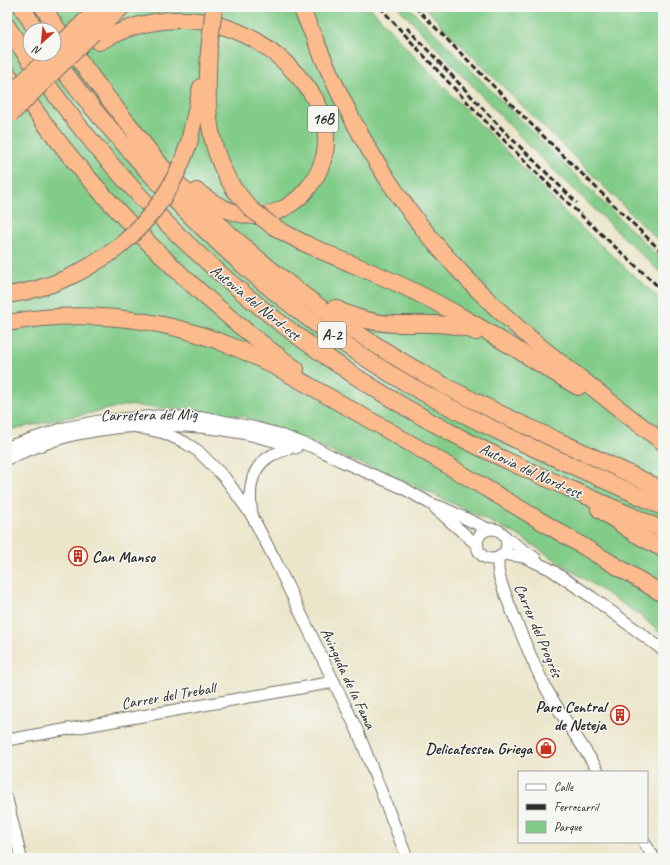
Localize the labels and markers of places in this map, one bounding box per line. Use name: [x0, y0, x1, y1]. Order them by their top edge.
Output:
building icon: Can Manso: [67, 545, 89, 567]
place label: Can Manso: [92, 547, 156, 567]
place label: Parc Central de Neteja: [535, 697, 609, 735]
building icon: Parc Central de Neteja: [609, 704, 631, 726]
shop icon: Delicatessen Griega: [535, 737, 557, 759]
place label: Delicatessen Griega: [426, 739, 533, 759]

